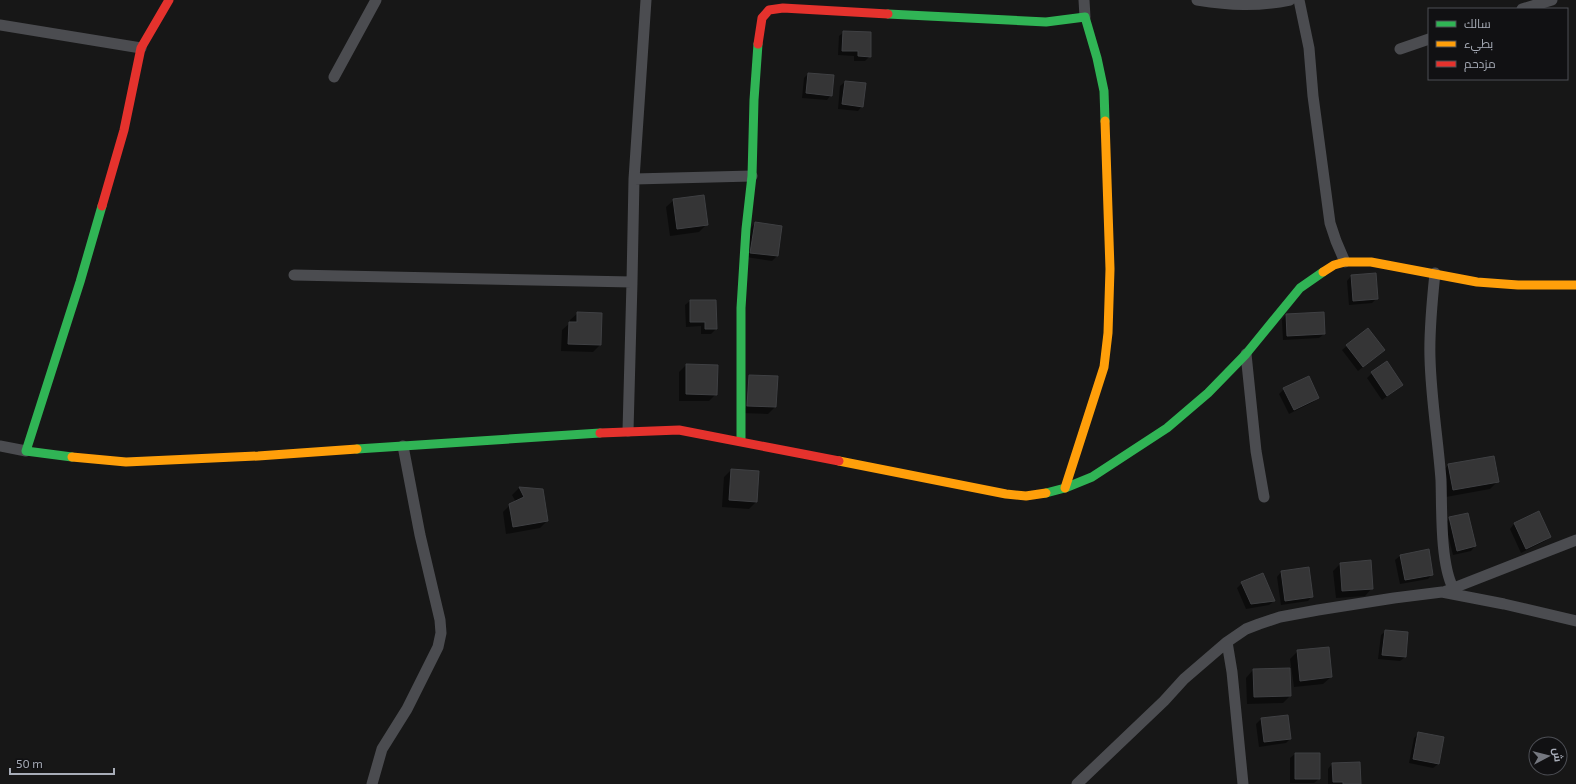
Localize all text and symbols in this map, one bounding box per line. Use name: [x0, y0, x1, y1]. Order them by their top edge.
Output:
legend: [1428, 8, 1568, 80]
text: سالك: [1464, 16, 1491, 30]
text: بطيء: [1464, 36, 1493, 54]
text: مزدحم: [1464, 56, 1496, 72]
north arrow: [1528, 736, 1568, 776]
text: ش: [1550, 747, 1566, 763]
scale bar: [10, 750, 114, 776]
text: 50 m: [16, 756, 43, 770]

